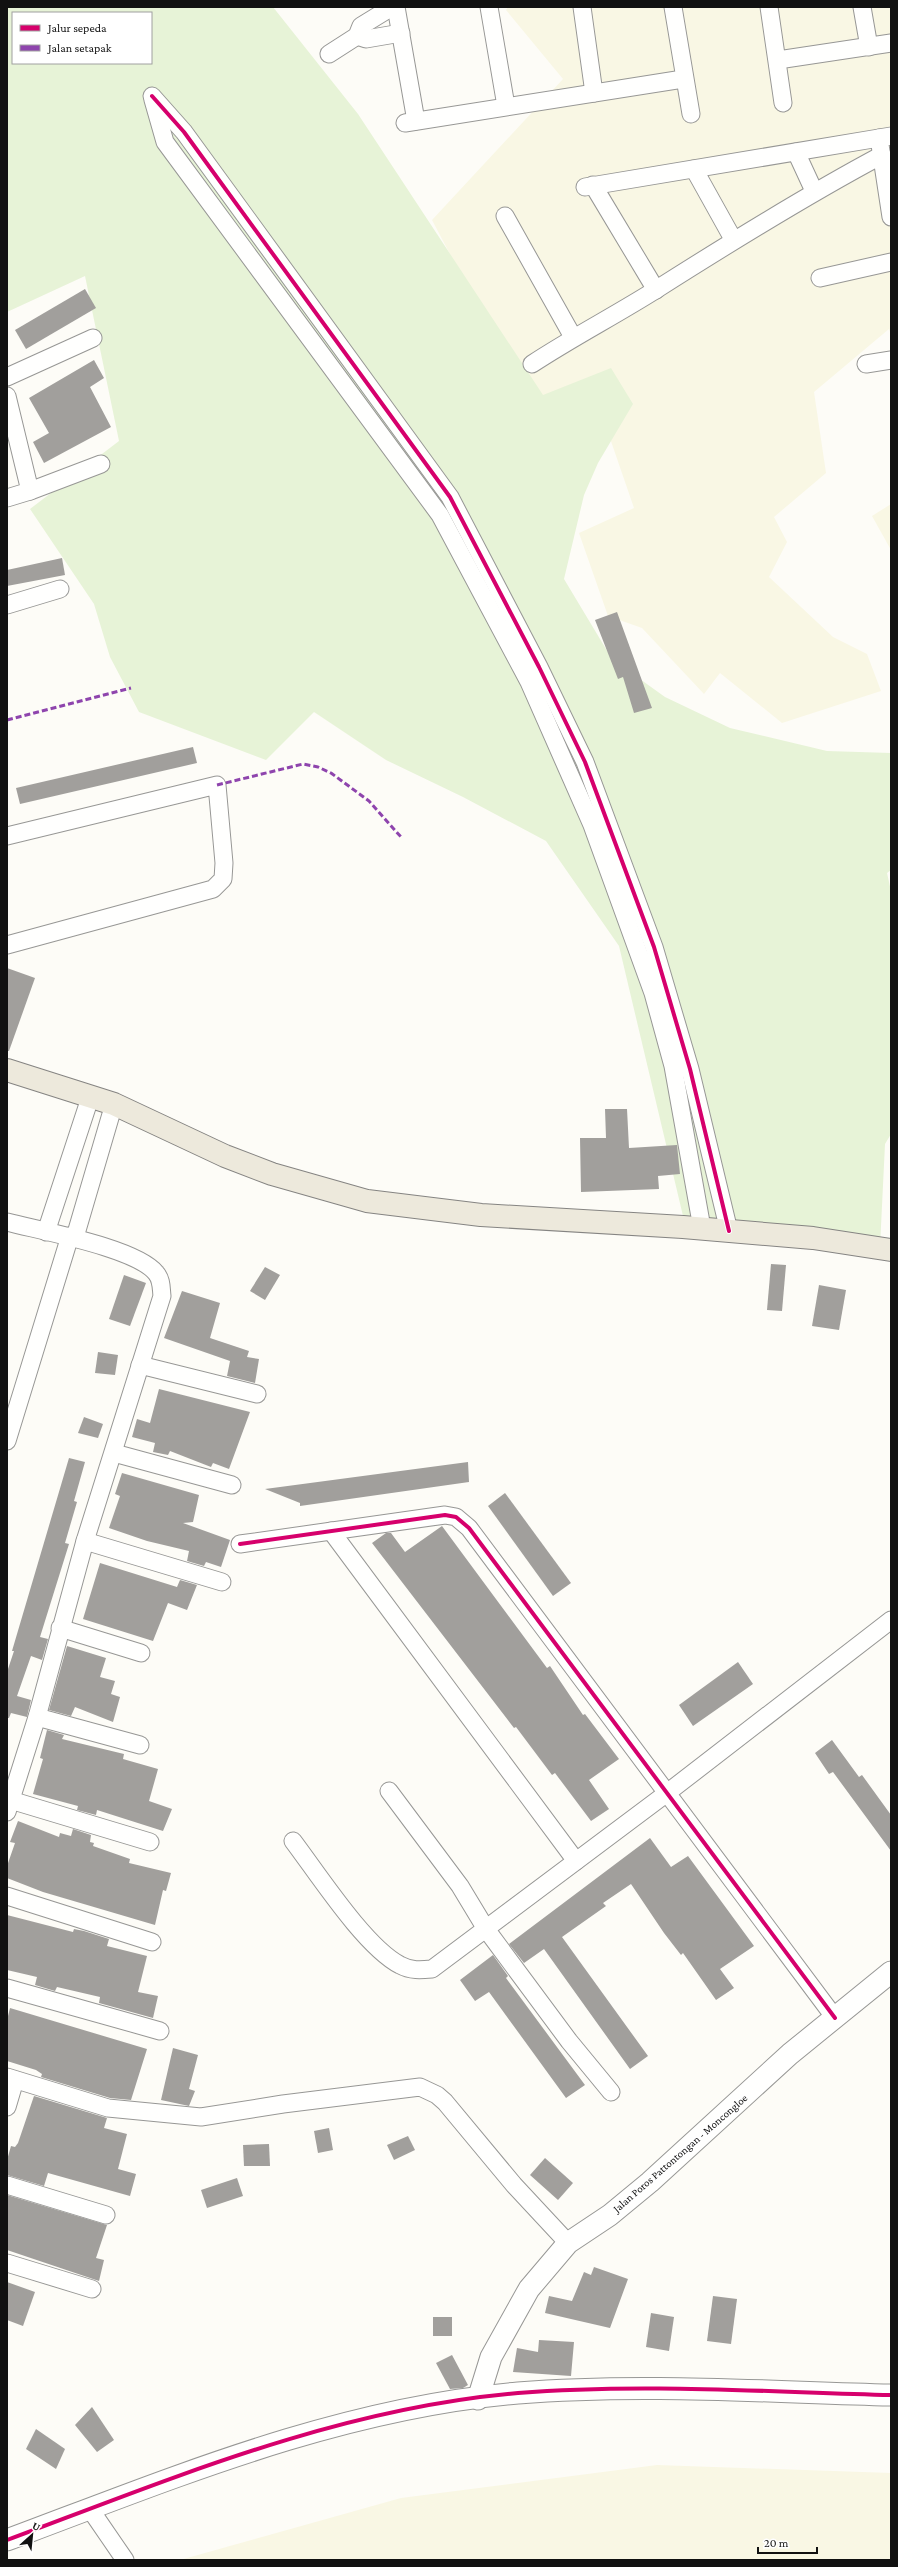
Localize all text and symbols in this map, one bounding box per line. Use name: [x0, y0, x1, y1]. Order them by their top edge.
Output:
legend: [12, 12, 152, 64]
text: Jalur sepeda: [47, 21, 107, 35]
text: Jalan setapak: [47, 41, 112, 55]
street label: Jalan Poros Pattontongan - Moncongloe: [610, 2091, 750, 2216]
north arrow: [12, 2515, 52, 2555]
text: U: [30, 2519, 43, 2533]
scale bar: [758, 2529, 817, 2555]
text: 20 m: [764, 2536, 789, 2550]

